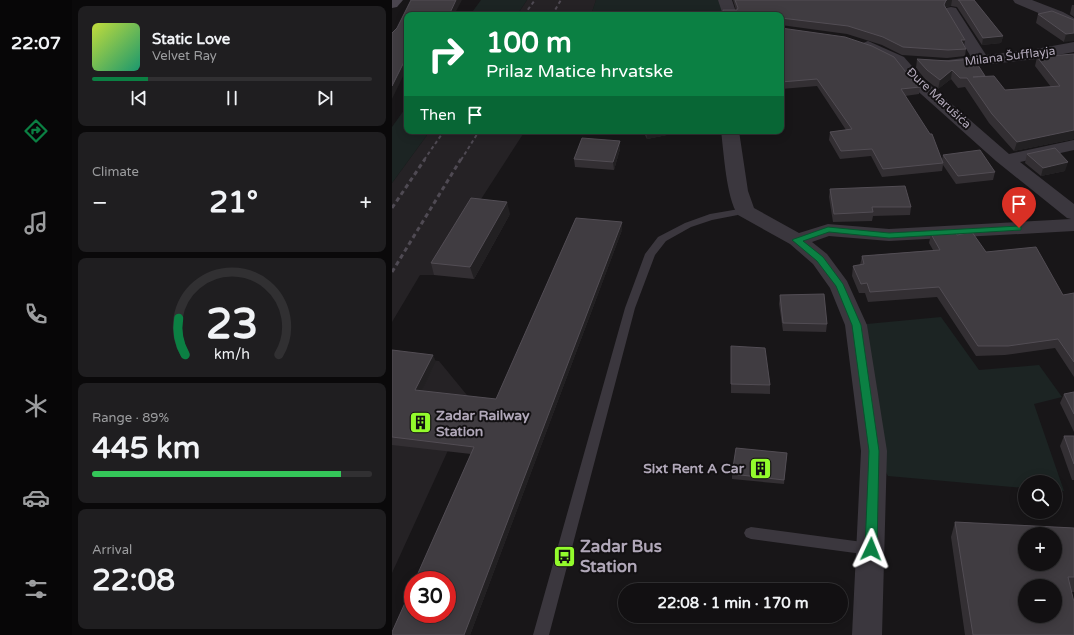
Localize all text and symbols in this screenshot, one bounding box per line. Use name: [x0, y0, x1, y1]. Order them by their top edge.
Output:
text: 100 m: [486, 26, 572, 60]
icon: right: [420, 28, 472, 80]
text: Static Love: [152, 30, 230, 48]
text: 22:07: [11, 32, 61, 54]
street label: Milana Šufflayja: [964, 43, 1056, 69]
text: Velvet Ray: [152, 48, 217, 64]
text: Prilaz Matice hrvatske: [486, 60, 673, 82]
street label: Đure Marušića: [904, 65, 974, 131]
icon: previous: [128, 87, 150, 109]
icon: pause: [221, 87, 243, 109]
icon: next: [314, 87, 336, 109]
icon: arrive: [464, 104, 486, 126]
text: Then: [420, 106, 456, 124]
icon: directions: [22, 117, 50, 145]
text: Climate: [92, 164, 139, 180]
text: 21°: [209, 184, 258, 221]
pin: [1002, 187, 1036, 228]
text: −: [92, 190, 108, 216]
text: +: [360, 190, 372, 216]
icon: arrive: [1008, 193, 1030, 215]
icon: music: [22, 209, 50, 237]
icon: phone: [22, 300, 50, 328]
text: 23: [206, 300, 258, 350]
text: km/h: [214, 346, 250, 363]
icon: climate: [22, 392, 50, 420]
place label: Zadar Railway Station: [436, 407, 530, 440]
text: Range · 89%: [92, 410, 169, 426]
building icon: Zadar Railway Station: [408, 410, 434, 436]
text: 445 km: [92, 430, 200, 467]
building icon: Sixt Rent A Car: [747, 455, 773, 481]
place label: Sixt Rent A Car: [643, 460, 745, 477]
map controls: [1018, 475, 1062, 623]
button: search: [1018, 475, 1062, 519]
icon: car: [22, 484, 50, 512]
button: +: [1018, 527, 1062, 571]
position arrow: [850, 528, 892, 570]
place label: Zadar Bus Station: [580, 536, 662, 577]
text: Arrival: [92, 542, 132, 558]
bus stop icon: Zadar Bus Station: [551, 543, 577, 569]
text: 22:08: [92, 562, 175, 599]
speed limit sign: 30: [404, 571, 456, 623]
icon: filters: [22, 575, 50, 603]
button: −: [1018, 579, 1062, 623]
text: 22:08 · 1 min · 170 m: [658, 594, 808, 612]

